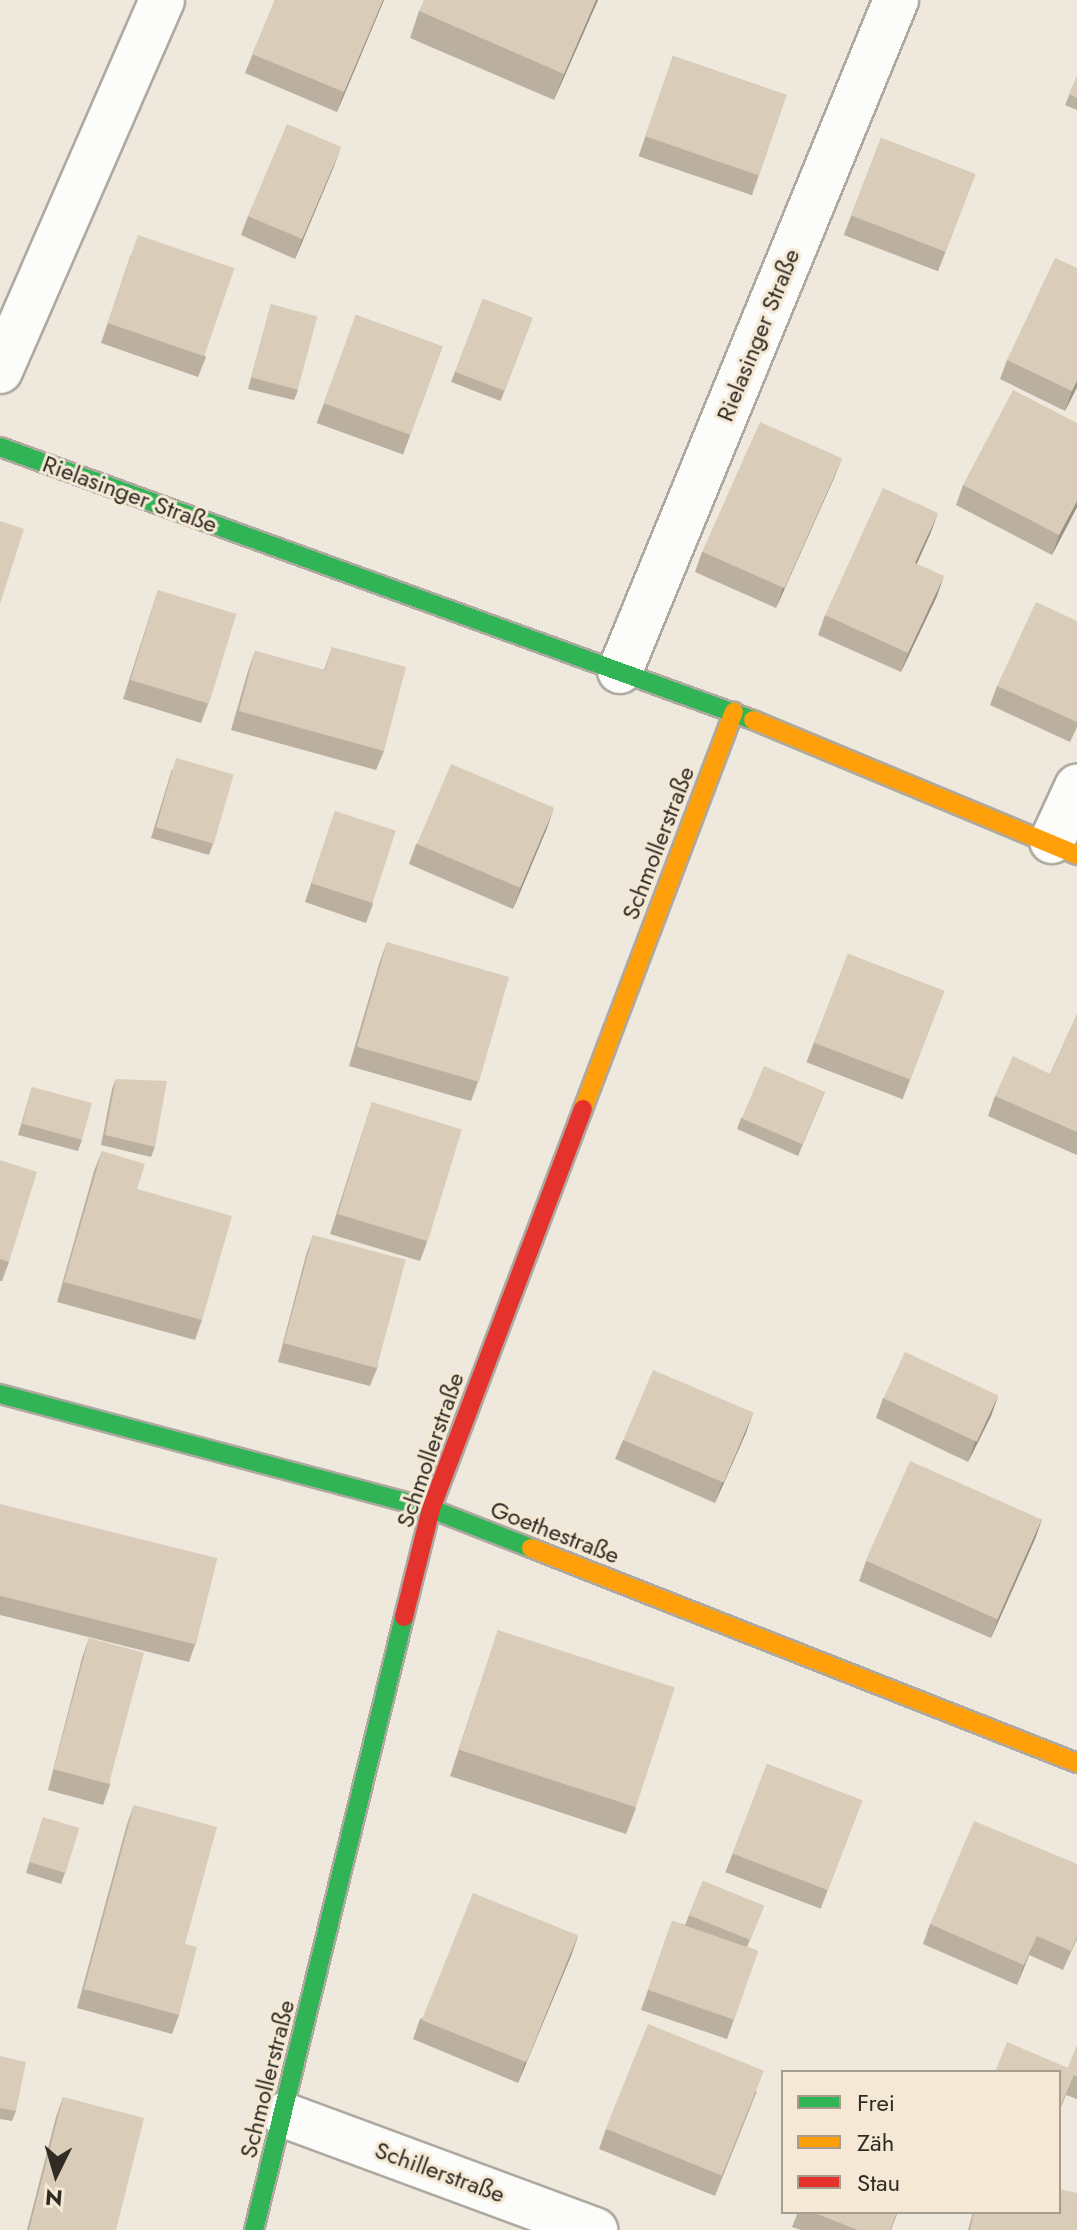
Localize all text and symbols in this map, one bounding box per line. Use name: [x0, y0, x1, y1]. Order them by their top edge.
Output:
street label: Rielasinger Straße: [710, 244, 806, 426]
street label: Rielasinger Straße: [39, 449, 221, 539]
street label: Schmollerstraße: [616, 762, 700, 924]
street label: Schmollerstraße: [390, 1369, 470, 1531]
street label: Goethestraße: [486, 1494, 624, 1570]
street label: Schmollerstraße: [233, 1997, 301, 2161]
legend: [781, 2070, 1061, 2214]
text: Frei: [857, 2085, 895, 2120]
text: Zäh: [857, 2125, 894, 2160]
north arrow: [16, 2134, 96, 2214]
street label: Schillerstraße: [371, 2135, 509, 2209]
text: Stau: [857, 2165, 900, 2200]
text: N: [44, 2181, 64, 2215]

